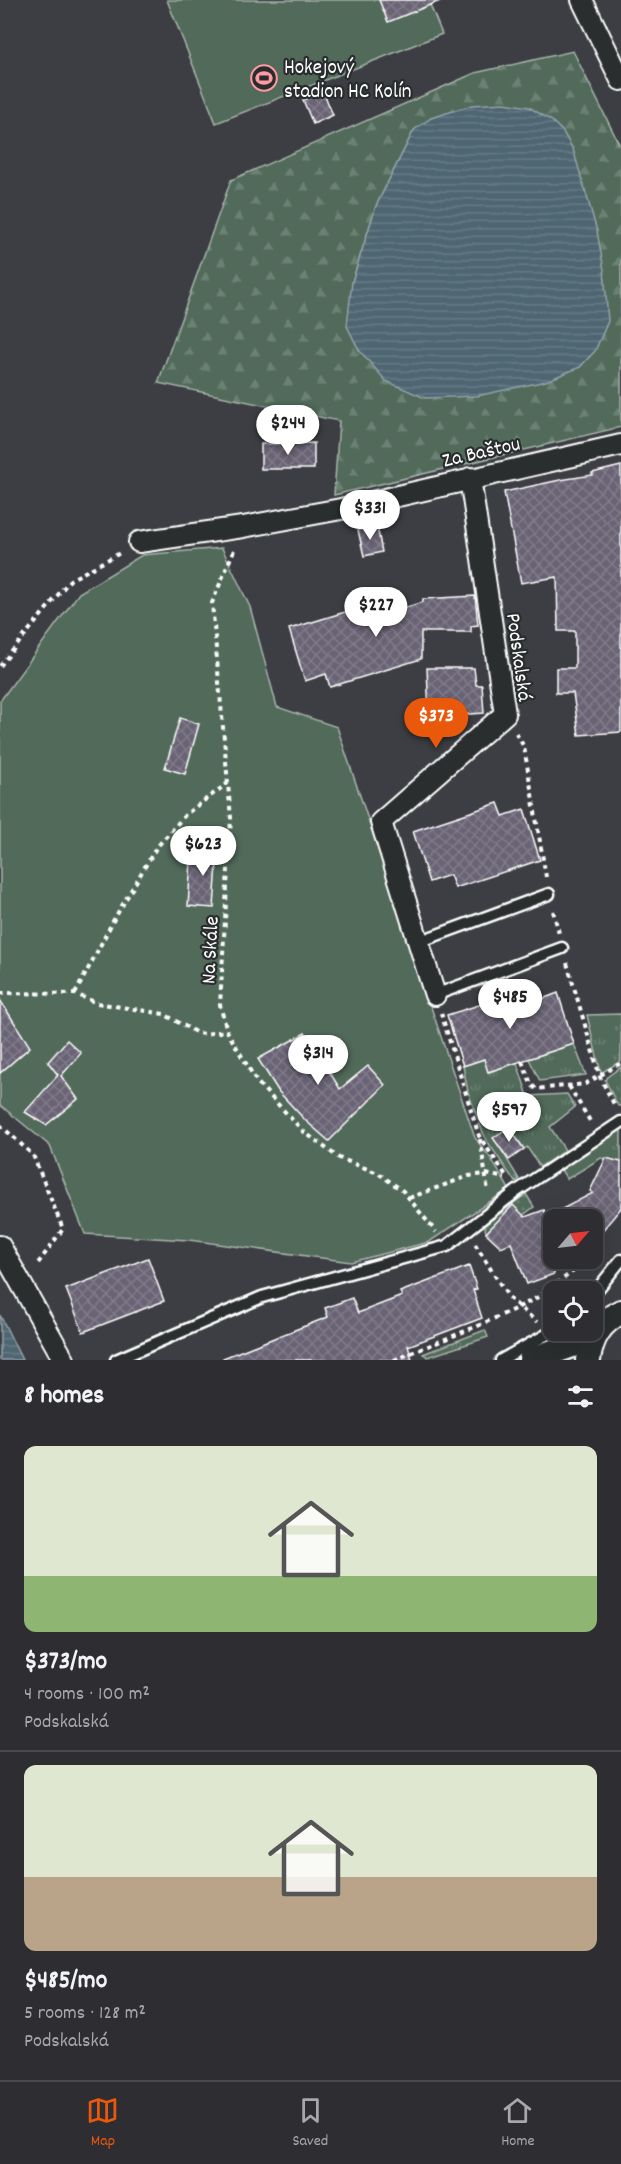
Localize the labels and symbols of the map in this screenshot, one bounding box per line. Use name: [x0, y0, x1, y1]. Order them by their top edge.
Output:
place label: Hokejový stadion HC Kolín: [284, 54, 412, 108]
sports icon: Hokejový stadion HC Kolín: [249, 63, 279, 93]
pin: $244: [252, 405, 324, 456]
street label: Za Baštou: [440, 430, 524, 477]
pin: $331: [334, 490, 406, 541]
pin: $227: [340, 587, 412, 638]
street label: Podskalská: [496, 611, 538, 704]
pin: $373: [400, 698, 472, 749]
pin: $623: [167, 826, 239, 877]
street label: Na Skále: [195, 916, 229, 985]
pin: $485: [474, 979, 546, 1030]
pin: $314: [282, 1035, 354, 1086]
pin: $597: [473, 1092, 545, 1143]
north arrow: [543, 1209, 603, 1269]

